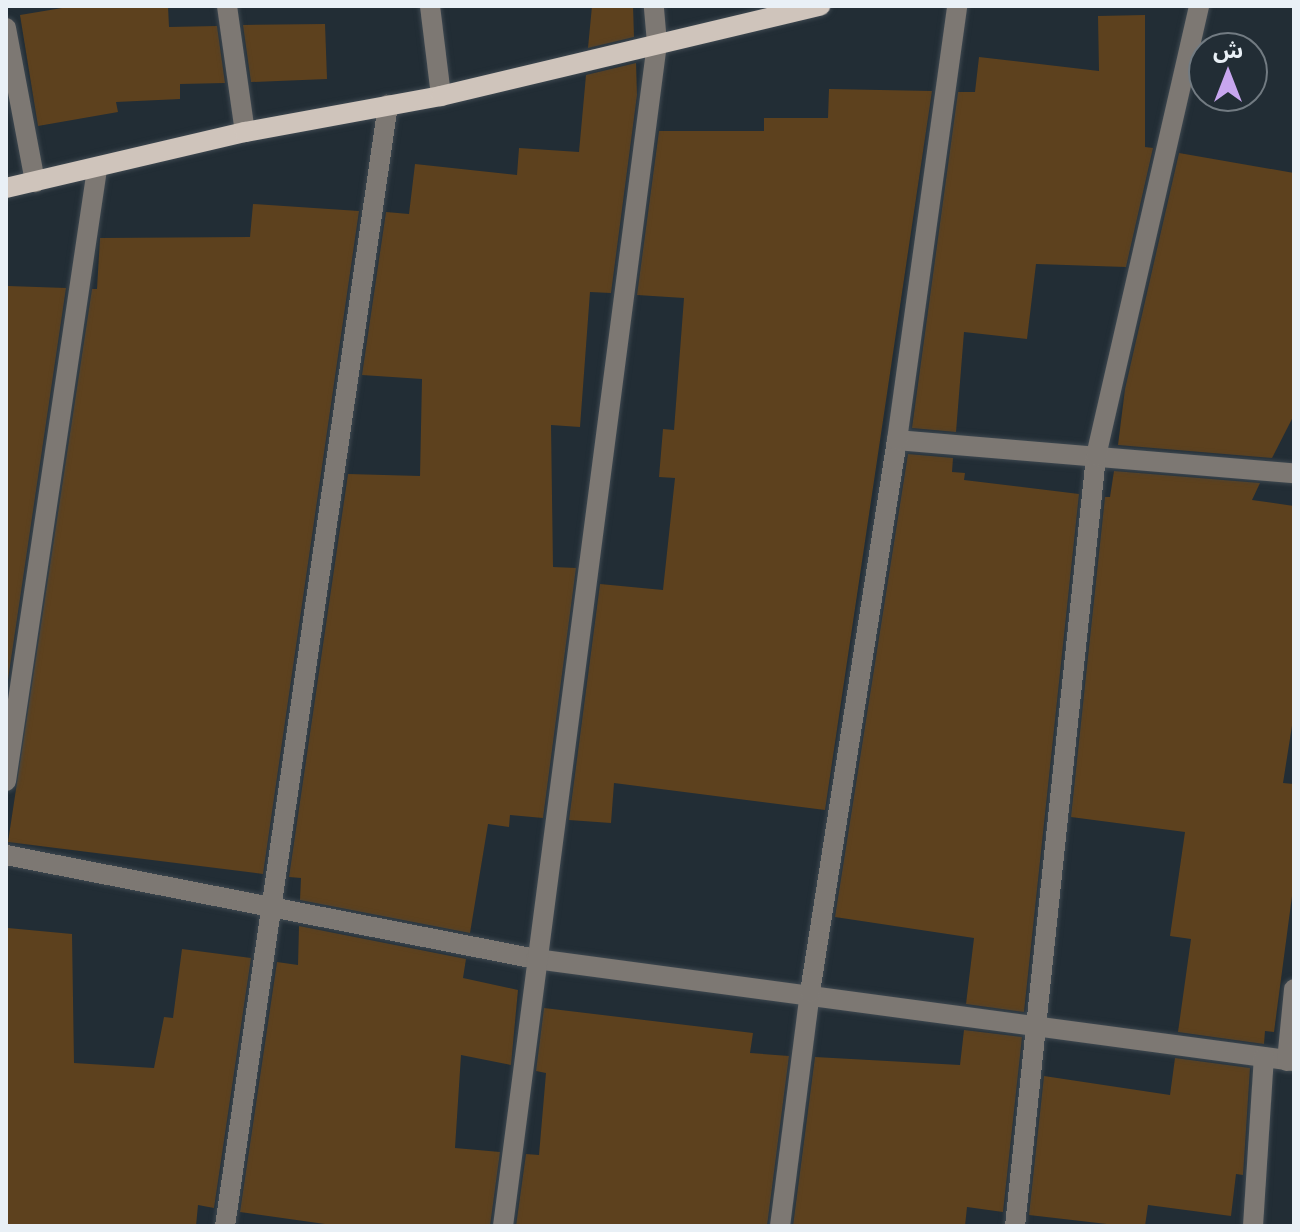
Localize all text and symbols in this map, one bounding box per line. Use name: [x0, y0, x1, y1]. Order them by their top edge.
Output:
north arrow: [1188, 32, 1268, 112]
text: ش: [1213, 36, 1243, 64]

